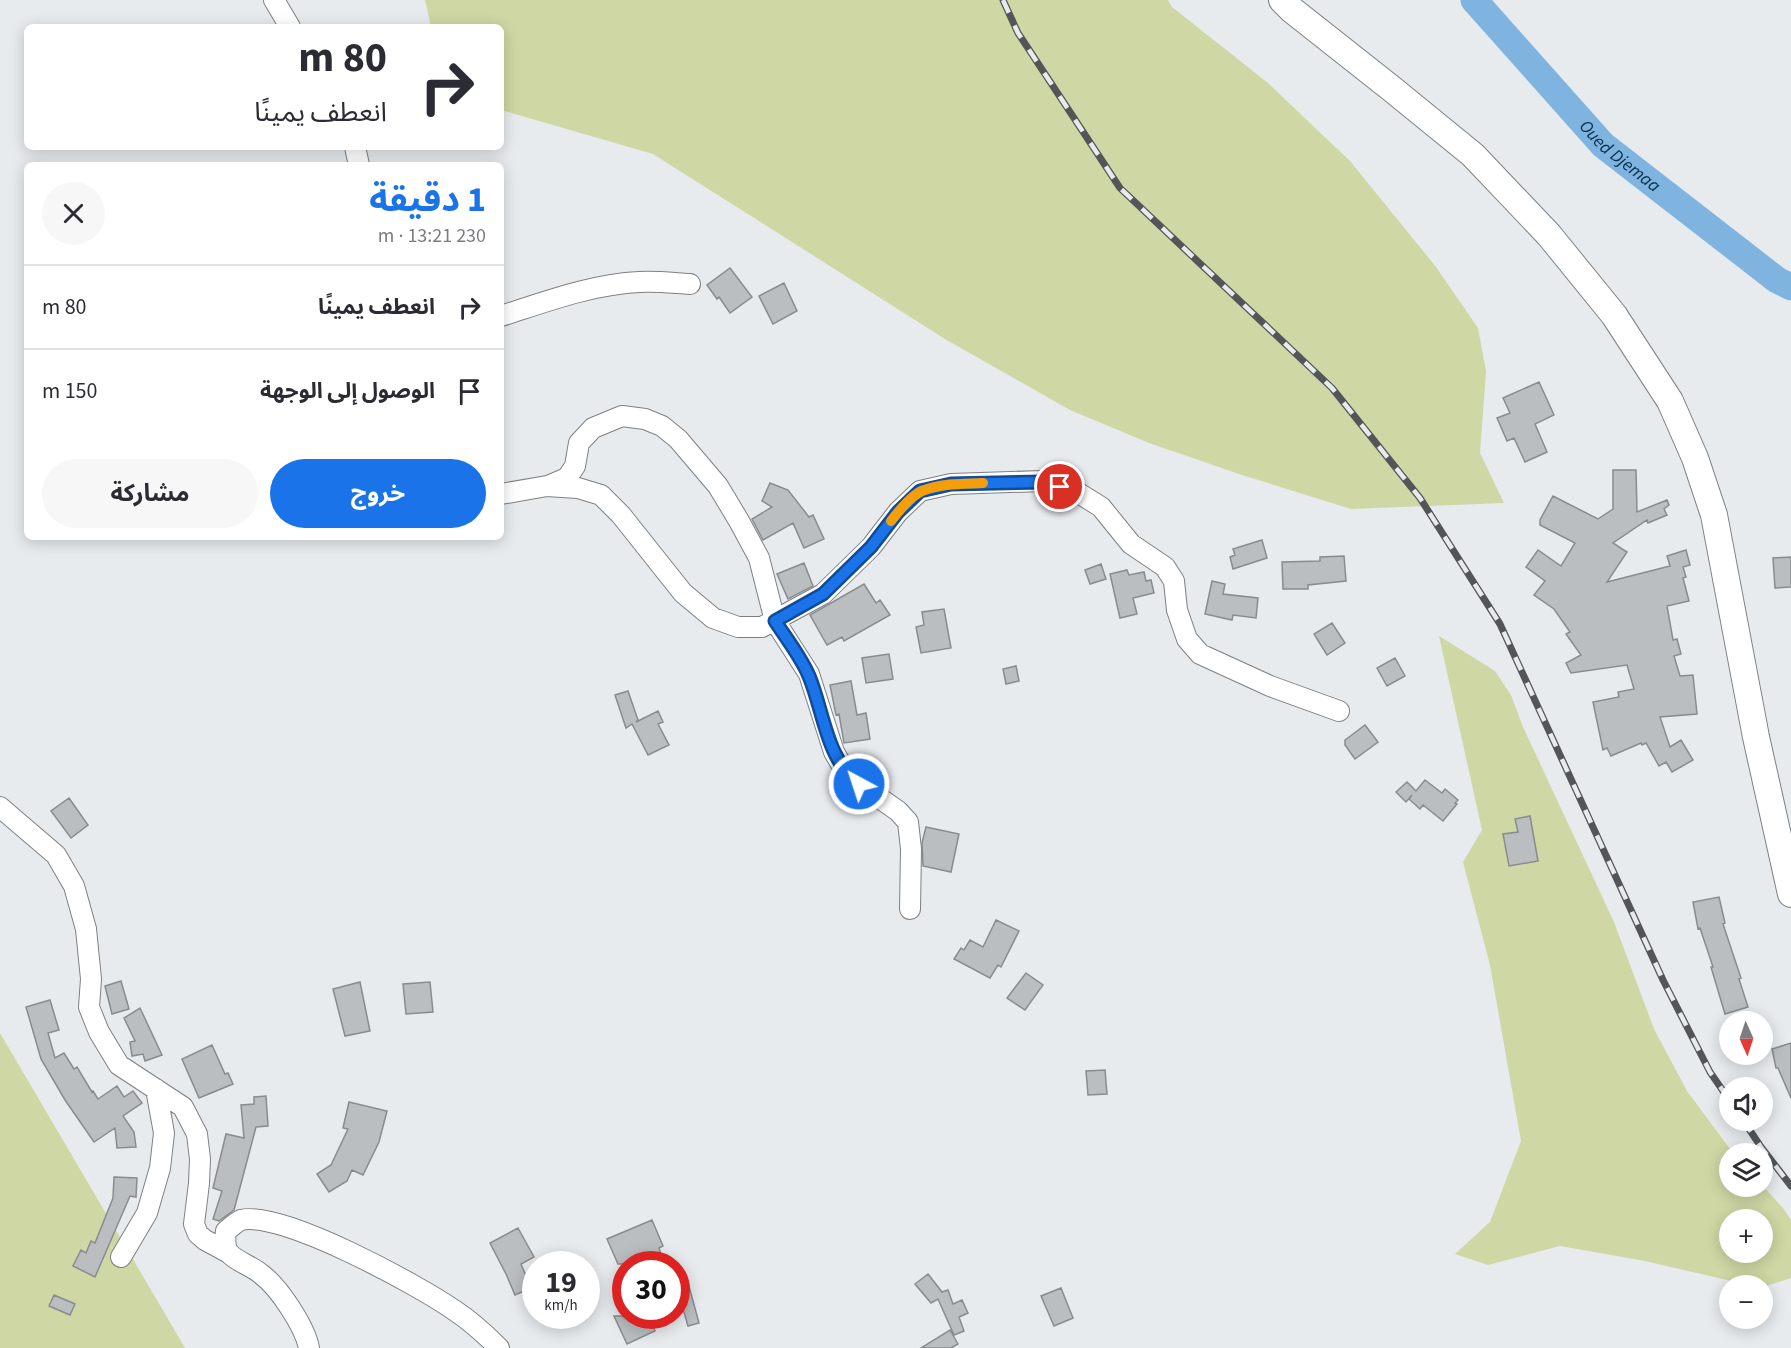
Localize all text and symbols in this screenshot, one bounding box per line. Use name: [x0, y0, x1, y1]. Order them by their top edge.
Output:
text: 80 m: [298, 28, 387, 88]
icon: right: [408, 48, 486, 126]
text: انعطف يمينًا: [254, 93, 387, 132]
water label: Oued Djemaa: [1573, 115, 1666, 198]
text: 1 دقيقة: [369, 174, 486, 225]
button: close: [42, 182, 105, 245]
text: 230 m · 13:21: [378, 222, 486, 250]
text: 80 m: [42, 291, 87, 323]
text: انعطف يمينًا: [318, 291, 435, 323]
icon: right: [453, 291, 486, 324]
text: 150 m: [42, 375, 97, 407]
text: الوصول إلى الوجهة: [260, 375, 435, 407]
icon: arrive: [453, 375, 486, 408]
button: مشاركة: [42, 459, 258, 528]
button: خروج: [270, 459, 486, 528]
pin: [1034, 461, 1085, 512]
icon: arrive: [1043, 470, 1076, 503]
position arrow: [827, 752, 891, 816]
north arrow: [1719, 1011, 1773, 1065]
map controls: [1719, 1011, 1773, 1329]
button: sound: [1719, 1077, 1773, 1131]
button: layers: [1719, 1143, 1773, 1197]
button: +: [1719, 1209, 1773, 1263]
speed limit sign: 30: [612, 1251, 690, 1329]
text: 19: [545, 1261, 577, 1304]
button: −: [1719, 1275, 1773, 1329]
text: km/h: [544, 1295, 578, 1316]

